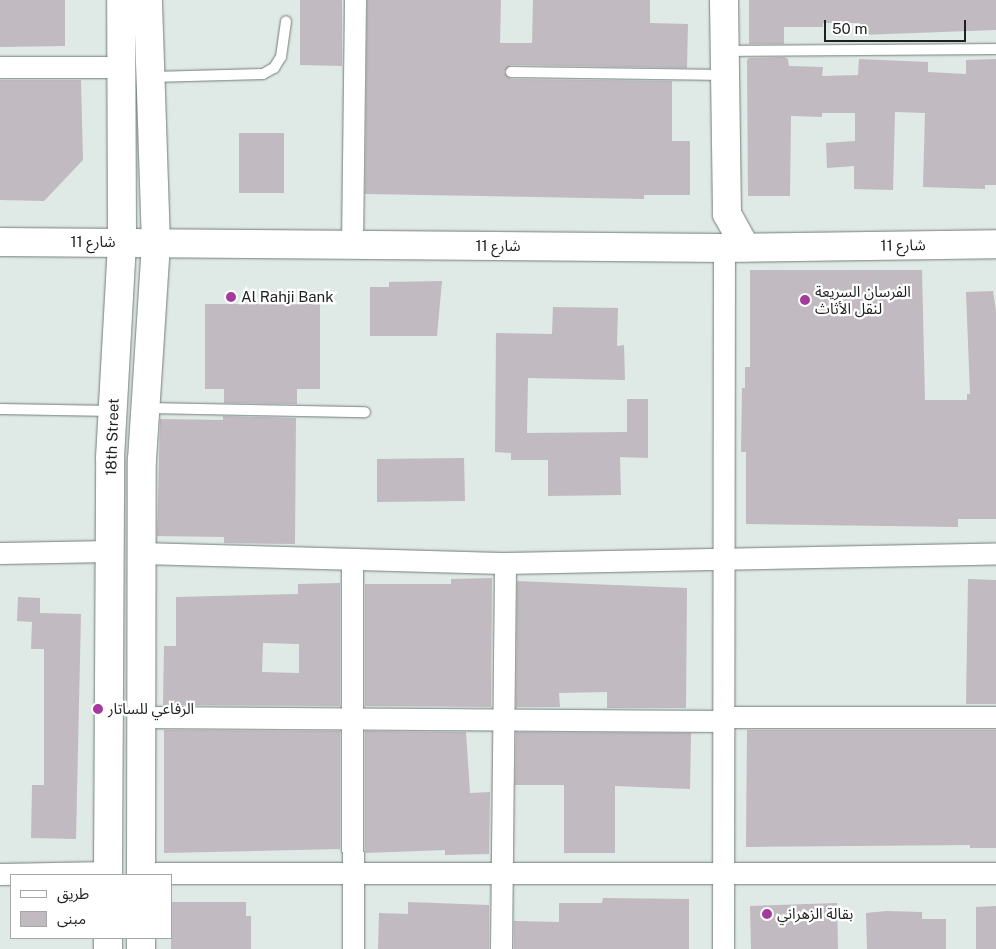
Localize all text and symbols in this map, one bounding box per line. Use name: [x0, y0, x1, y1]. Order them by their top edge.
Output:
scale bar: [826, 10, 968, 42]
text: 50 m: [832, 20, 867, 37]
street label: شارع 11: [70, 233, 116, 251]
street label: شارع 11: [880, 236, 926, 254]
street label: شارع 11: [475, 237, 521, 255]
place label: الفرسان السريعة لنقل الأثاث: [815, 282, 911, 317]
place label: Al Rahji Bank: [241, 288, 334, 306]
marker: Al Rahji Bank: [225, 291, 237, 303]
marker: الفرسان السريعة لنقل الأثاث: [799, 294, 811, 306]
street label: 18th Street: [102, 398, 122, 476]
place label: الرفاعي للساتار: [108, 700, 194, 718]
marker: الرفاعي للساتار: [92, 703, 104, 715]
legend: [10, 874, 172, 939]
text: طريق: [57, 885, 89, 902]
place label: بقالة الزهراني: [777, 905, 853, 923]
marker: بقالة الزهراني: [761, 908, 773, 920]
text: مبنى: [57, 910, 86, 927]

